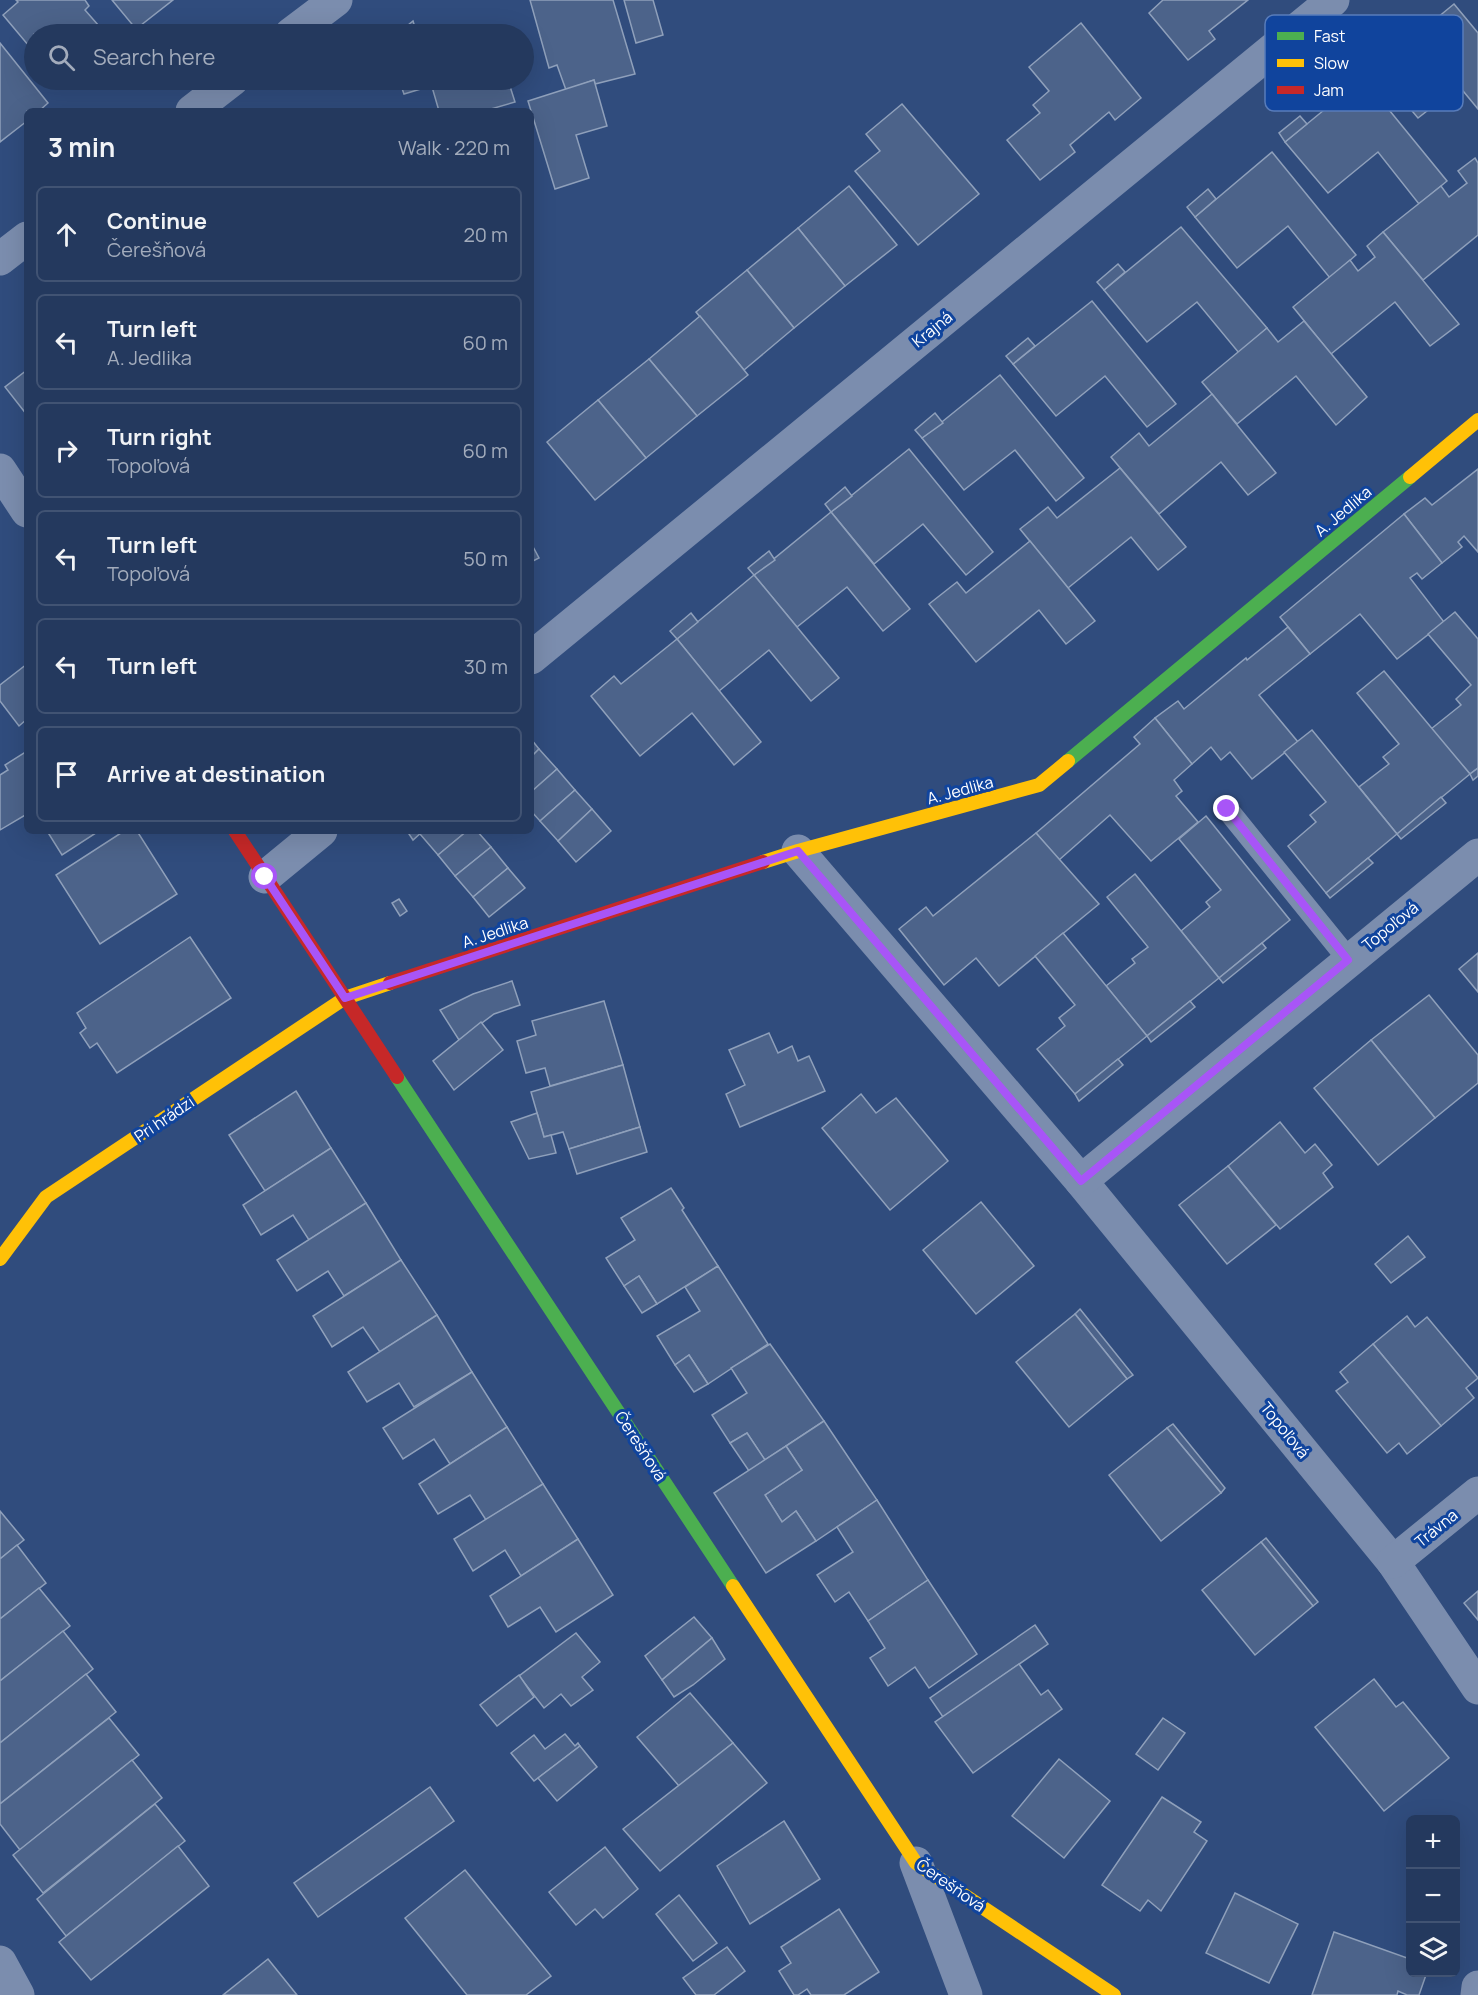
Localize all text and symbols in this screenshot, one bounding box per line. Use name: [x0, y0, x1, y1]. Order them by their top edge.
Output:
legend: [1265, 15, 1463, 111]
search box: [24, 24, 534, 90]
text: Fast: [1314, 25, 1345, 47]
icon: search: [45, 41, 78, 74]
text: Search here: [93, 42, 215, 72]
text: Slow: [1314, 52, 1349, 74]
text: Jam: [1314, 79, 1344, 101]
text: 3 min: [48, 129, 115, 165]
text: Walk · 220 m: [398, 134, 510, 161]
text: Continue: [107, 206, 207, 236]
icon: ahead: [50, 218, 83, 251]
text: 20 m: [463, 221, 508, 248]
text: Čerešňová: [107, 236, 206, 263]
street label: Krajná: [907, 306, 957, 352]
text: Turn left: [107, 314, 197, 344]
icon: left: [50, 326, 83, 359]
text: 60 m: [462, 329, 508, 356]
text: A. Jedlika: [107, 344, 192, 371]
text: Turn right: [107, 422, 212, 452]
icon: right: [50, 434, 83, 467]
text: 60 m: [462, 437, 508, 464]
text: Topoľová: [107, 452, 190, 479]
street label: A. Jedlika: [1310, 481, 1376, 541]
text: Turn left: [107, 530, 197, 560]
icon: left: [50, 542, 83, 575]
text: 50 m: [463, 545, 508, 572]
text: Topoľová: [107, 560, 190, 587]
icon: left: [50, 650, 83, 683]
text: Turn left: [107, 651, 197, 681]
text: 30 m: [464, 653, 508, 680]
icon: arrive: [50, 758, 83, 791]
text: Arrive at destination: [107, 759, 325, 789]
street label: A. Jedlika: [924, 771, 996, 809]
route end: [1213, 795, 1239, 821]
route start: [251, 863, 277, 889]
street label: Topoľová: [1357, 897, 1423, 955]
street label: A. Jedlika: [459, 911, 531, 953]
street label: Pri hrádzi: [130, 1091, 198, 1147]
street label: Topoľová: [1256, 1397, 1314, 1463]
street label: Čerešňová: [610, 1407, 672, 1485]
street label: Trávna: [1410, 1504, 1462, 1552]
map controls: [1406, 1815, 1460, 1977]
button: +: [1406, 1815, 1460, 1869]
street label: Čerešňová: [912, 1853, 990, 1917]
button: −: [1406, 1869, 1460, 1923]
button: layers: [1406, 1923, 1460, 1977]

